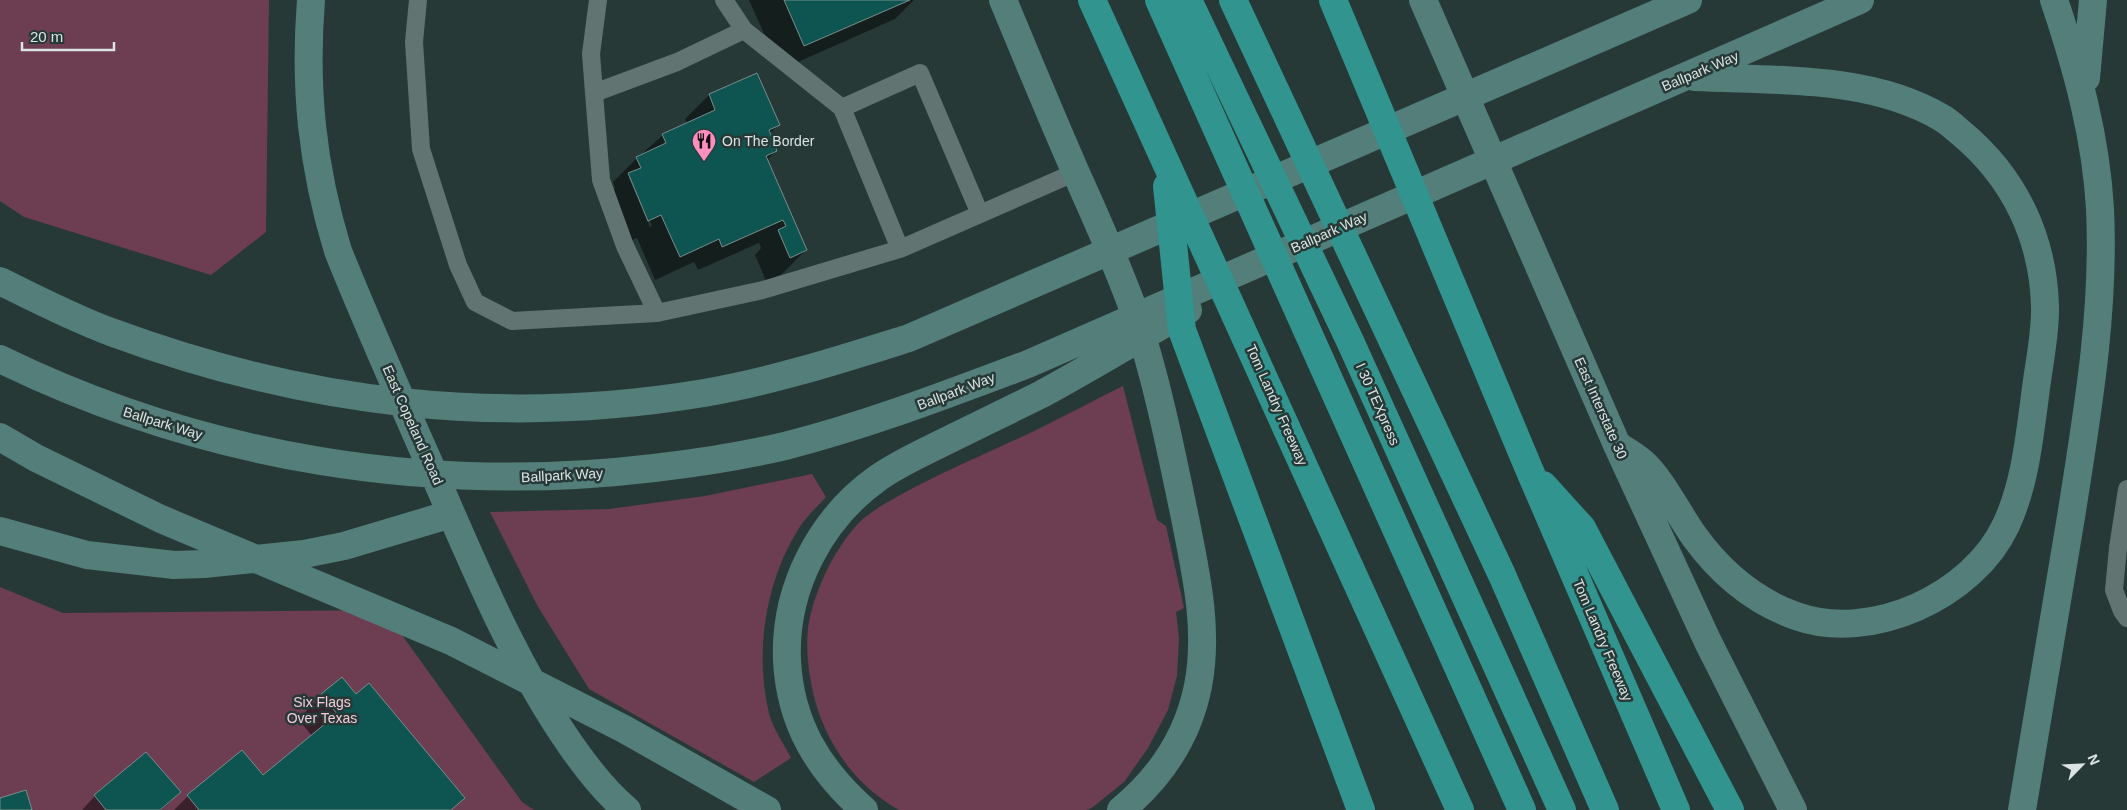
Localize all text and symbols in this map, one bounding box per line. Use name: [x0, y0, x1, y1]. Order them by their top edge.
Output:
scale bar: [22, 20, 115, 52]
text: 20 m: [30, 28, 63, 45]
street label: Ballpark Way: [1659, 48, 1741, 94]
restaurant icon: On The Border: [691, 128, 717, 162]
place label: On The Border: [722, 133, 815, 149]
street label: Ballpark Way: [1288, 208, 1370, 256]
street label: Tom Landry Freeway: [1243, 342, 1311, 468]
street label: East Interstate 30: [1571, 355, 1631, 462]
street label: I 30 TEXpress: [1353, 360, 1403, 448]
street label: East Copeland Road: [379, 363, 447, 487]
street label: Ballpark Way: [915, 369, 997, 413]
street label: Ballpark Way: [121, 403, 205, 443]
street label: Ballpark Way: [521, 465, 603, 485]
street label: Tom Landry Freeway: [1570, 577, 1636, 703]
park label: Six Flags Over Texas: [287, 694, 357, 726]
north arrow: [2057, 740, 2107, 790]
text: N: [2085, 752, 2103, 768]

